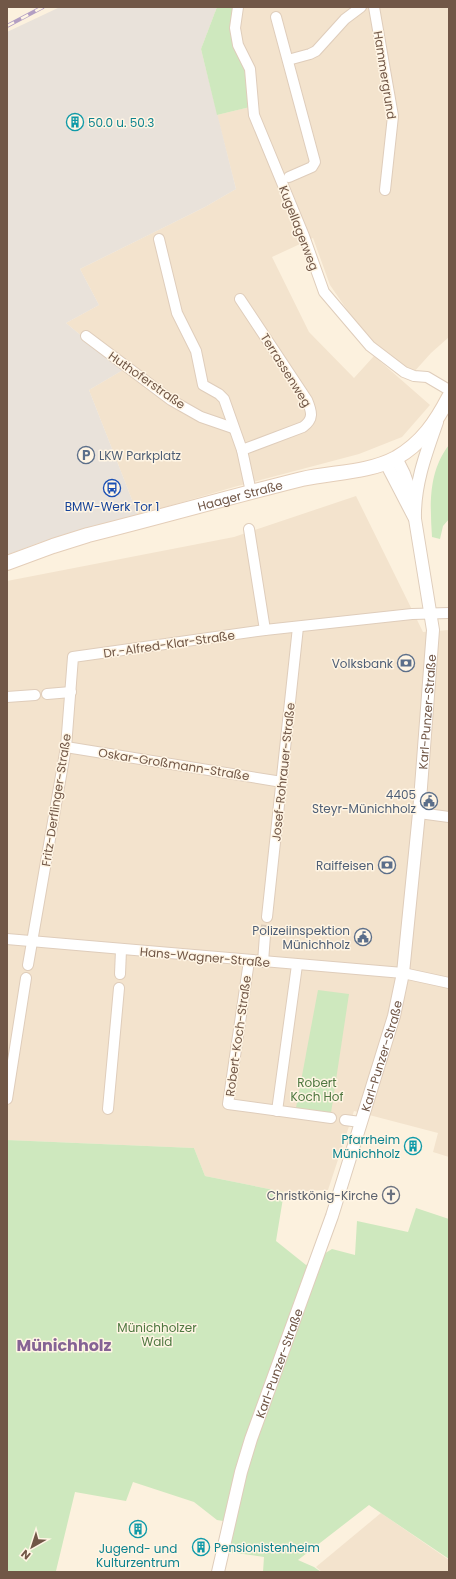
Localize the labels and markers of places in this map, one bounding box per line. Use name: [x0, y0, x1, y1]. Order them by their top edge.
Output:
building icon: 50.0 u. 50.3: [65, 112, 85, 132]
place label: 50.0 u. 50.3: [88, 114, 154, 131]
parking icon: LKW Parkplatz: [76, 445, 96, 465]
place label: LKW Parkplatz: [99, 447, 181, 464]
bus stop icon: BMW-Werk Tor 1: [102, 478, 122, 498]
place label: BMW-Werk Tor 1: [65, 498, 159, 515]
bank icon: Volksbank: [396, 653, 416, 673]
place label: Volksbank: [332, 655, 394, 672]
place label: 4405 Steyr-Münichholz: [312, 786, 416, 817]
public building icon: 4405 Steyr-Münichholz: [419, 791, 439, 811]
bank icon: Raiffeisen: [377, 855, 397, 875]
place label: Raiffeisen: [316, 857, 374, 874]
place label: Polizeiinspektion Münichholz: [252, 922, 350, 953]
public building icon: Polizeiinspektion Münichholz: [353, 927, 373, 947]
place label: Pfarrheim Münichholz: [333, 1131, 400, 1162]
building icon: Pfarrheim Münichholz: [403, 1136, 423, 1156]
church icon: Christkönig-Kirche: [381, 1185, 401, 1205]
place label: Christkönig-Kirche: [267, 1187, 378, 1204]
building icon: Jugend- und Kulturzentrum: [128, 1519, 148, 1539]
building icon: Pensionistenheim: [191, 1537, 211, 1557]
place label: Pensionistenheim: [214, 1539, 320, 1556]
place label: Jugend- und Kulturzentrum: [96, 1540, 180, 1571]

